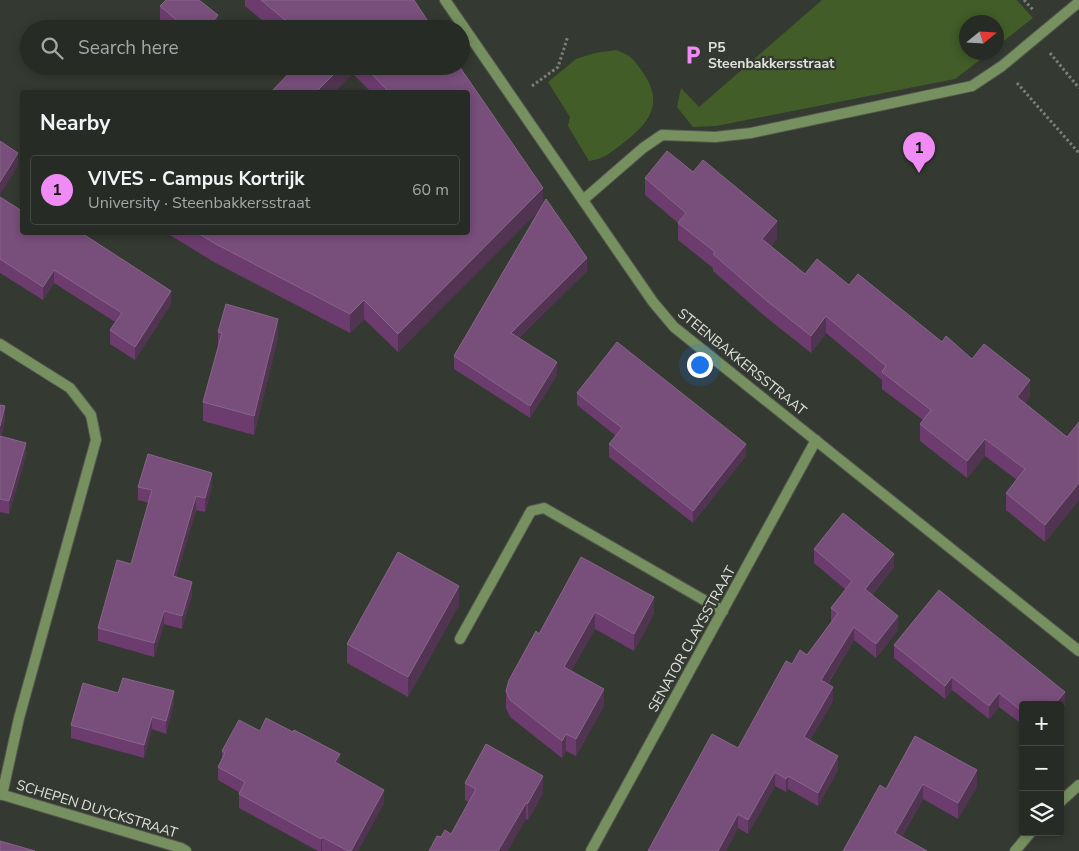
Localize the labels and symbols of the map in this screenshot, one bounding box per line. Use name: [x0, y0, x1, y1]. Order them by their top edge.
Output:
north arrow: [959, 15, 1004, 60]
place label: P5 Steenbakkersstraat: [708, 38, 835, 73]
parking icon: P5 Steenbakkersstraat: [682, 44, 704, 66]
pin: 1: [903, 132, 935, 173]
street label: STEENBAKKERSSTRAAT: [674, 304, 811, 420]
your location: [687, 352, 713, 378]
street label: SENATOR CLAYSSTRAAT: [644, 562, 740, 715]
street label: SCHEPEN DUYCKSTRAAT: [14, 775, 181, 843]

